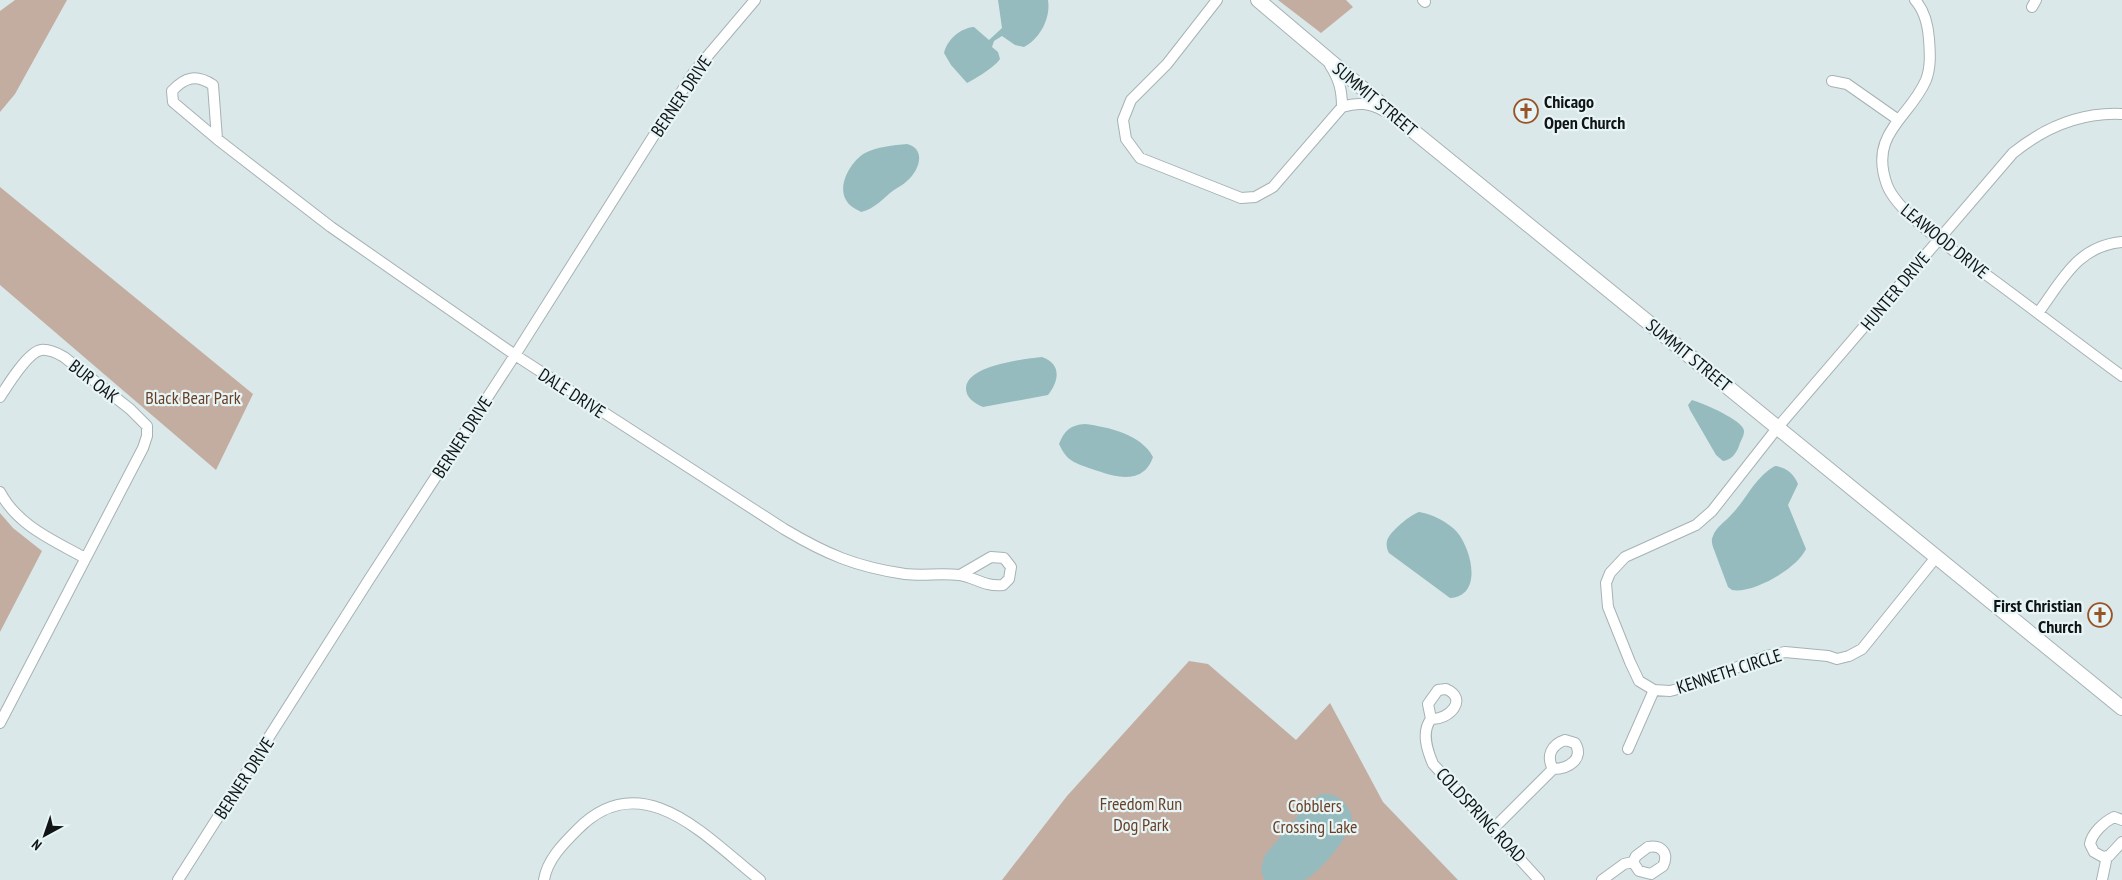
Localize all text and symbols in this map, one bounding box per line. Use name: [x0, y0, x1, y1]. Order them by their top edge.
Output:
street label: BERNER DRIVE: [645, 51, 717, 141]
street label: SUMMIT STREET: [1328, 57, 1422, 141]
place label: Chicago Open Church: [1544, 90, 1625, 134]
church icon: Chicago Open Church: [1513, 98, 1539, 124]
street label: LEAWOOD DRIVE: [1896, 199, 1994, 283]
street label: HUNTER DRIVE: [1856, 247, 1934, 335]
street label: SUMMIT STREET: [1642, 314, 1736, 396]
street label: BUR OAK: [64, 354, 124, 408]
street label: DALE DRIVE: [534, 363, 610, 423]
park label: Black Bear Park: [145, 386, 241, 409]
street label: BERNER DRIVE: [427, 392, 497, 482]
place label: First Christian Church: [1993, 594, 2082, 638]
church icon: First Christian Church: [2087, 602, 2113, 628]
street label: KENNETH CIRCLE: [1674, 643, 1784, 699]
street label: BERNER DRIVE: [209, 733, 279, 823]
street label: COLDSPRING ROAD: [1431, 763, 1531, 867]
park label: Freedom Run Dog Park: [1100, 792, 1182, 836]
park label: Cobblers Crossing Lake: [1273, 794, 1357, 838]
north arrow: [20, 810, 70, 860]
text: N: [28, 836, 45, 854]

